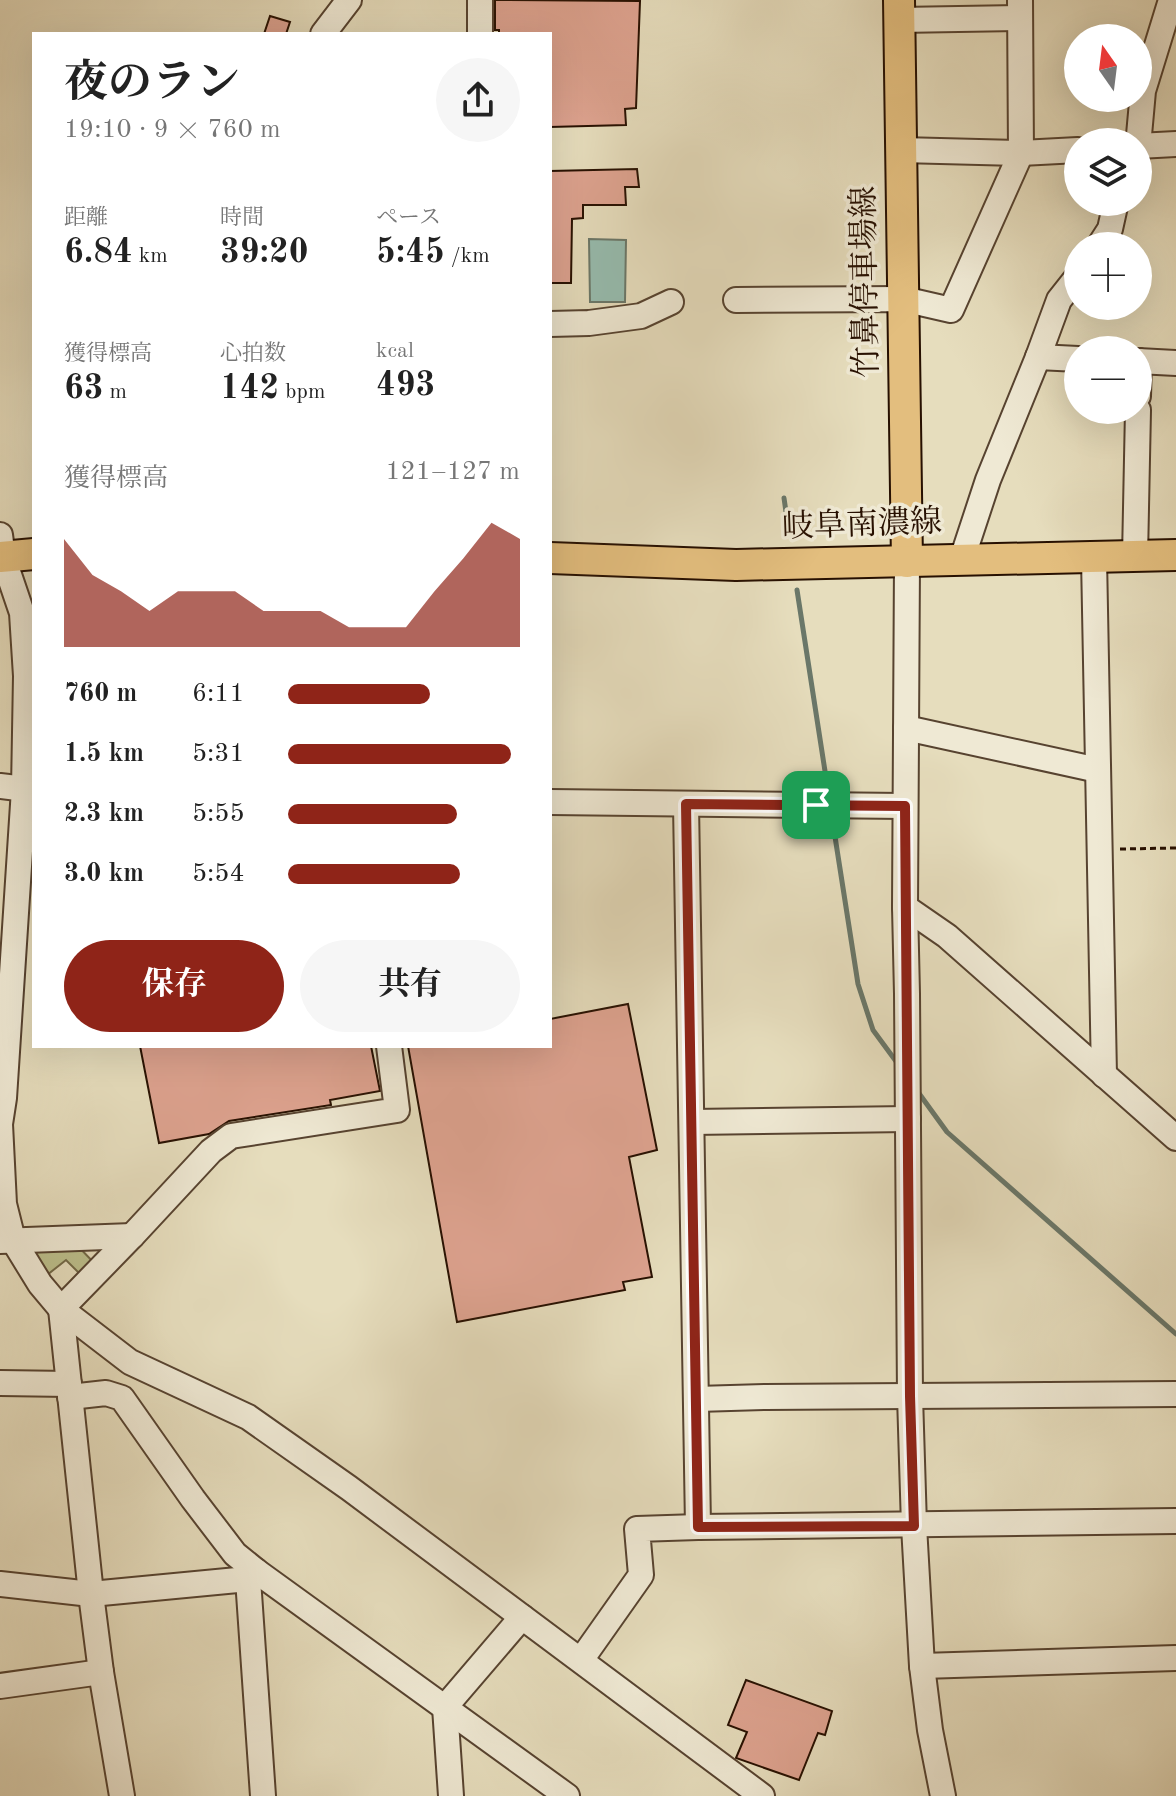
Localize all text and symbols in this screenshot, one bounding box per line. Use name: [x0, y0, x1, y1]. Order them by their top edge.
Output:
north arrow: [1064, 24, 1152, 112]
map controls: [1064, 24, 1152, 424]
button: share: [436, 58, 520, 142]
text: 夜のラン: [64, 62, 240, 106]
text: 19:10 · 9 × 760 m: [64, 117, 281, 143]
button: layers: [1064, 128, 1152, 216]
street label: 竹鼻停車場線: [845, 186, 885, 378]
text: 距離: [64, 207, 108, 229]
text: 時間: [220, 207, 264, 229]
text: ペース: [376, 207, 441, 229]
button: +: [1064, 232, 1152, 320]
text: 6.84: [64, 236, 133, 270]
text: 39:20: [220, 236, 308, 270]
text: 5:45: [376, 236, 445, 270]
text: km: [133, 245, 168, 267]
text: /km: [445, 245, 490, 267]
button: −: [1064, 336, 1152, 424]
text: kcal: [376, 340, 414, 362]
text: 獲得標高: [64, 343, 152, 365]
text: 心拍数: [220, 343, 286, 365]
text: 493: [376, 369, 435, 403]
text: 63: [64, 372, 103, 406]
text: 142: [220, 372, 279, 406]
text: m: [103, 381, 127, 403]
text: bpm: [279, 381, 325, 403]
text: 121–127 m: [385, 459, 520, 485]
text: 獲得標高: [64, 466, 168, 492]
street label: 岐阜南濃線: [781, 504, 943, 545]
text: 760 m: [64, 681, 137, 707]
text: 6:11: [192, 681, 245, 707]
text: 1.5 km: [64, 741, 144, 767]
text: 5:31: [192, 741, 245, 767]
pin: [782, 771, 850, 839]
icon: arrive: [794, 783, 838, 827]
text: 2.3 km: [64, 801, 144, 827]
text: 5:55: [192, 801, 245, 827]
text: 3.0 km: [64, 861, 144, 887]
text: 5:54: [192, 861, 245, 887]
button: 保存: [64, 940, 284, 1032]
button: 共有: [300, 940, 520, 1032]

